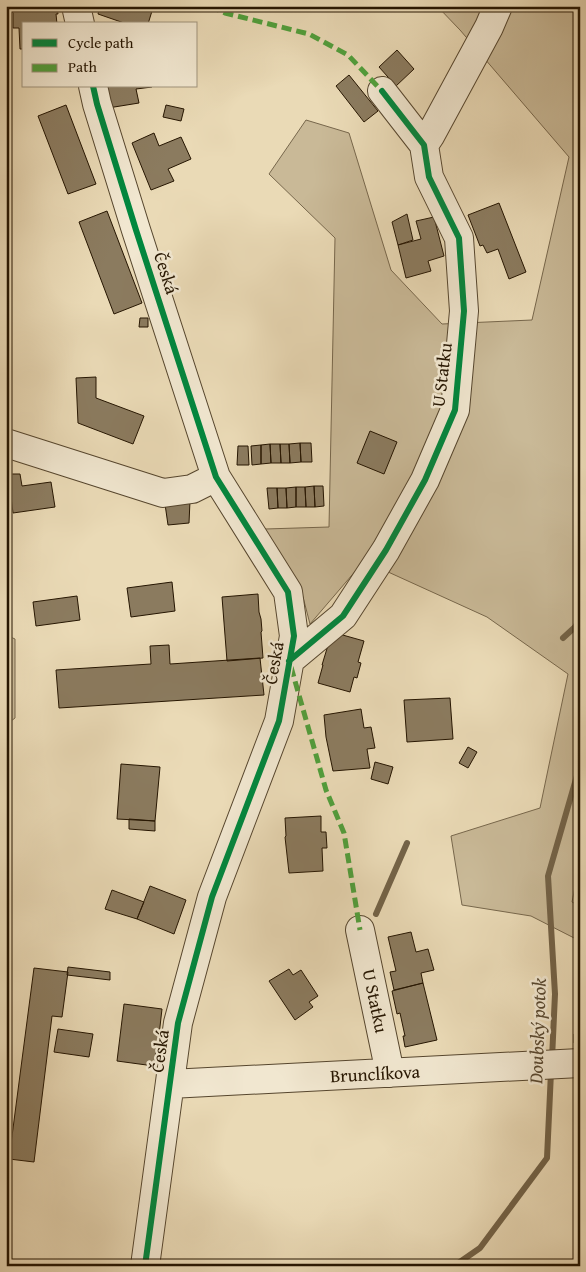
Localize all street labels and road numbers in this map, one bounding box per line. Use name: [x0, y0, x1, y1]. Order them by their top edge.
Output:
street label: Česká: [147, 248, 186, 298]
street label: U Statku: [424, 341, 459, 409]
street label: Česká: [256, 639, 291, 686]
street label: U Statku: [356, 966, 395, 1036]
street label: Česká: [143, 1027, 176, 1074]
street label: Brunclíkova: [329, 1058, 421, 1089]

